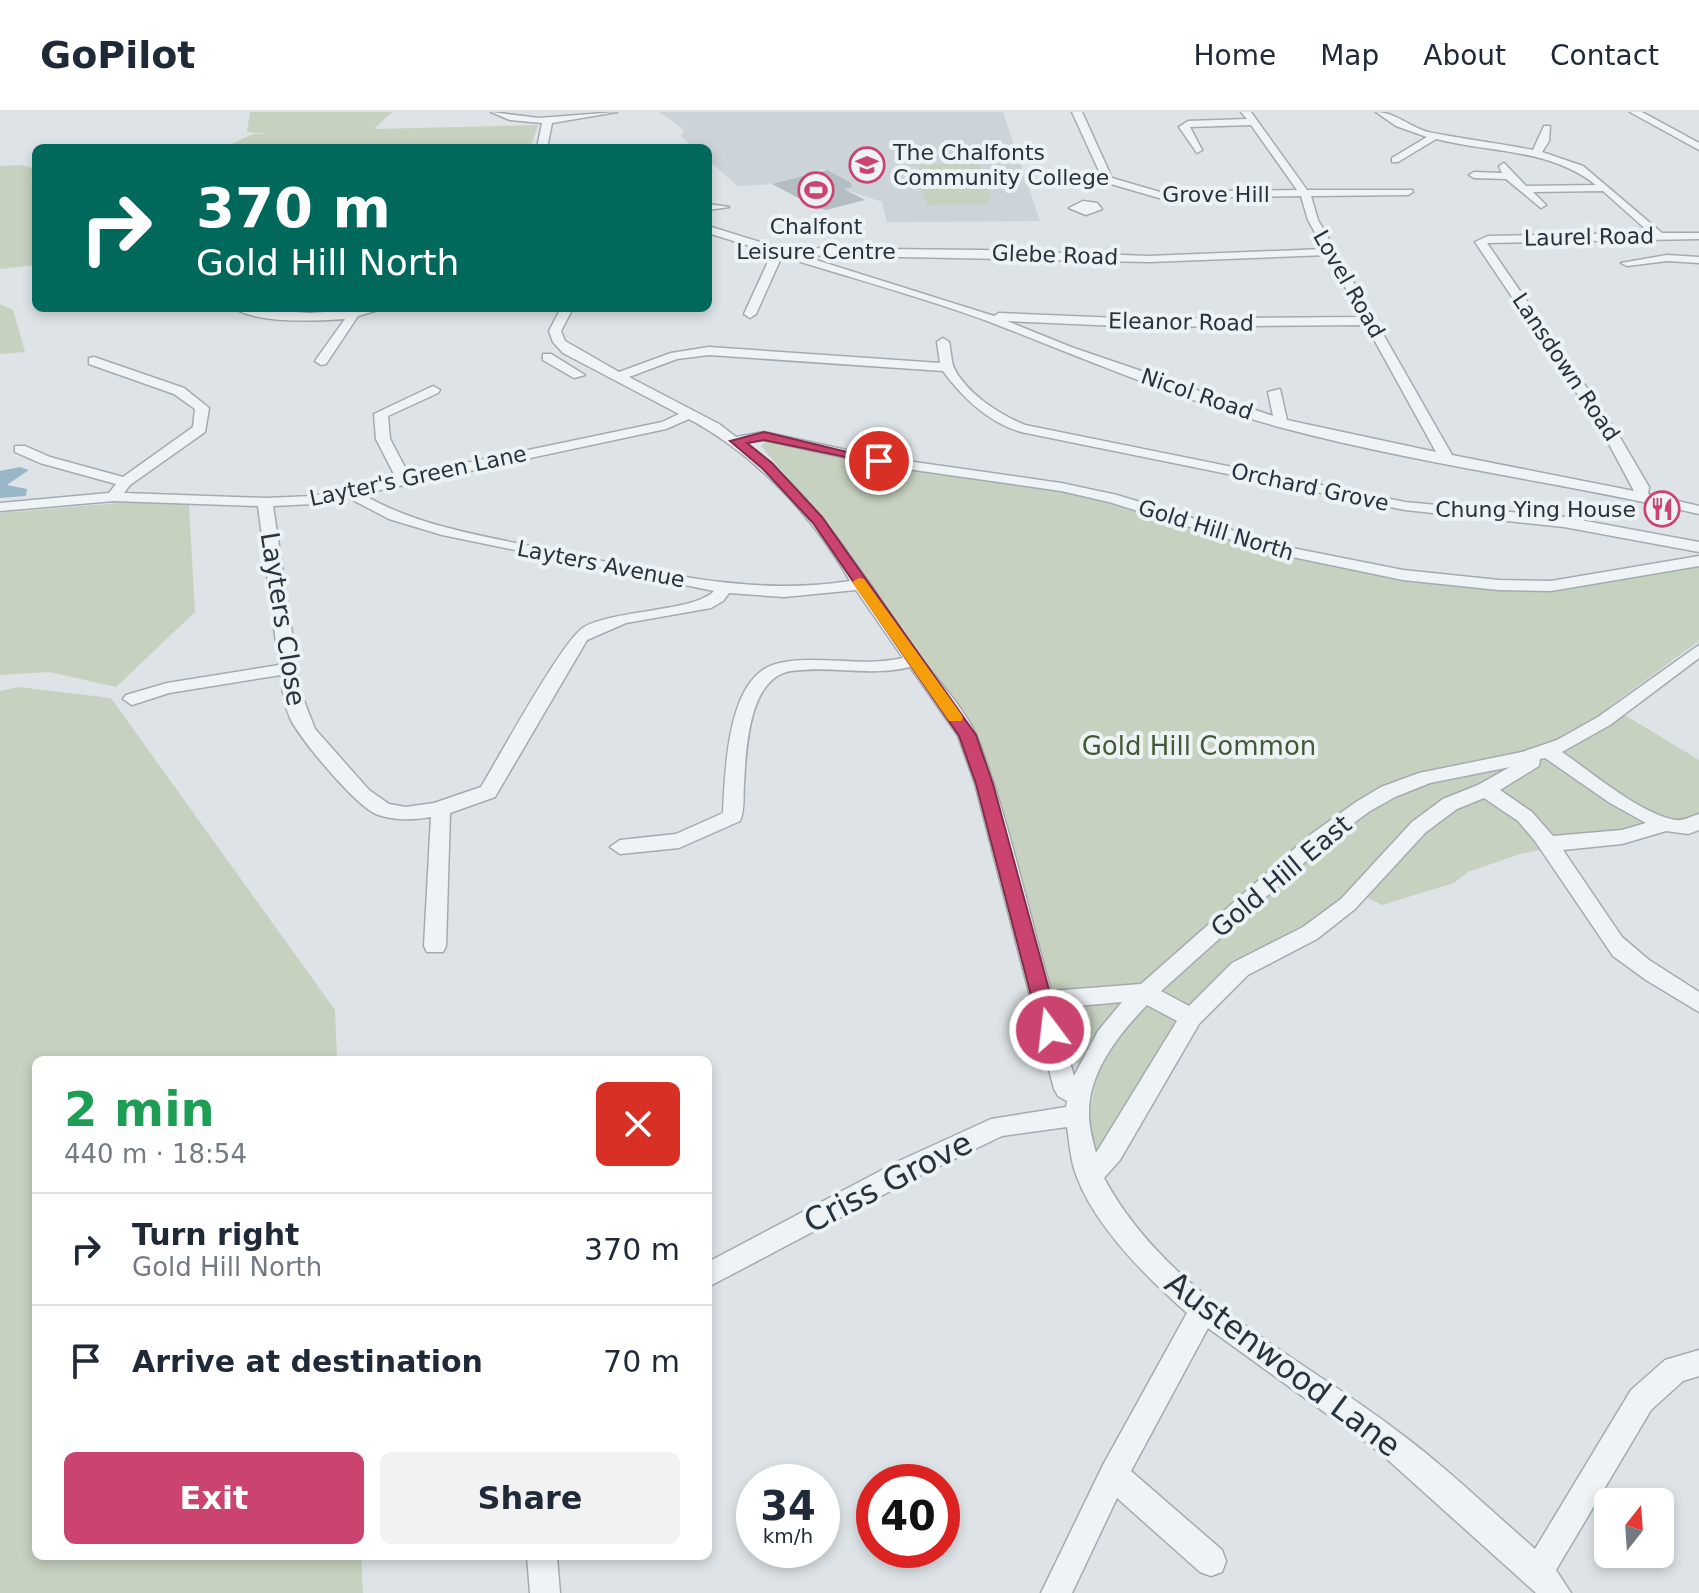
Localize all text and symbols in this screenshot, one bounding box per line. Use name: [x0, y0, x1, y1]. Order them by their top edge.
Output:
text: GoPilot: [40, 33, 195, 77]
text: Home: [1193, 39, 1276, 72]
text: Map: [1320, 39, 1379, 72]
text: About: [1423, 39, 1506, 72]
text: Contact: [1550, 39, 1659, 72]
place label: The Chalfonts Community College: [892, 140, 1109, 190]
school or university icon: The Chalfonts Community College: [848, 146, 886, 184]
sports icon: Chalfont Leisure Centre: [797, 171, 835, 209]
text: 370 m: [196, 175, 391, 240]
icon: right: [64, 176, 168, 280]
street label: Grove Hill: [1162, 182, 1270, 207]
place label: Chalfont Leisure Centre: [736, 214, 896, 264]
street label: Laurel Road: [1524, 223, 1654, 251]
street label: Lovel Road: [1308, 226, 1390, 342]
street label: Glebe Road: [991, 240, 1119, 270]
text: Gold Hill North: [196, 242, 459, 283]
street label: Lansdown Road: [1507, 288, 1625, 446]
street label: Eleanor Road: [1108, 308, 1254, 336]
street label: Nicol Road: [1138, 363, 1256, 425]
pin: [845, 427, 913, 495]
icon: arrive: [857, 439, 901, 483]
street label: Layter's Green Lane: [307, 441, 529, 511]
street label: Orchard Grove: [1229, 458, 1391, 516]
restaurant icon: Chung Ying House: [1643, 490, 1681, 528]
street label: Gold Hill North: [1135, 495, 1297, 565]
place label: Chung Ying House: [1435, 497, 1636, 522]
street label: Layters Close: [254, 530, 312, 708]
street label: Layters Avenue: [515, 535, 687, 593]
park label: Gold Hill Common: [1082, 731, 1316, 761]
street label: Gold Hill East: [1205, 809, 1357, 943]
position arrow: [1008, 988, 1092, 1072]
text: 2 min: [64, 1081, 215, 1137]
button: close: [596, 1082, 680, 1166]
street label: Criss Grove: [798, 1123, 978, 1241]
text: 440 m · 18:54: [64, 1139, 247, 1169]
text: Turn right: [132, 1217, 299, 1252]
icon: right: [64, 1227, 108, 1271]
text: 370 m: [584, 1232, 680, 1267]
text: Gold Hill North: [132, 1252, 322, 1282]
street label: Austenwood Lane: [1158, 1263, 1408, 1465]
icon: arrive: [64, 1339, 108, 1383]
text: Arrive at destination: [132, 1344, 483, 1379]
text: 70 m: [603, 1344, 680, 1379]
button: Exit: [64, 1452, 364, 1544]
button: Share: [380, 1452, 680, 1544]
speed limit sign: 40: [856, 1464, 960, 1568]
text: 34: [760, 1483, 816, 1529]
north arrow: [1594, 1488, 1674, 1568]
map controls: [1594, 1488, 1674, 1568]
text: km/h: [763, 1524, 813, 1548]

